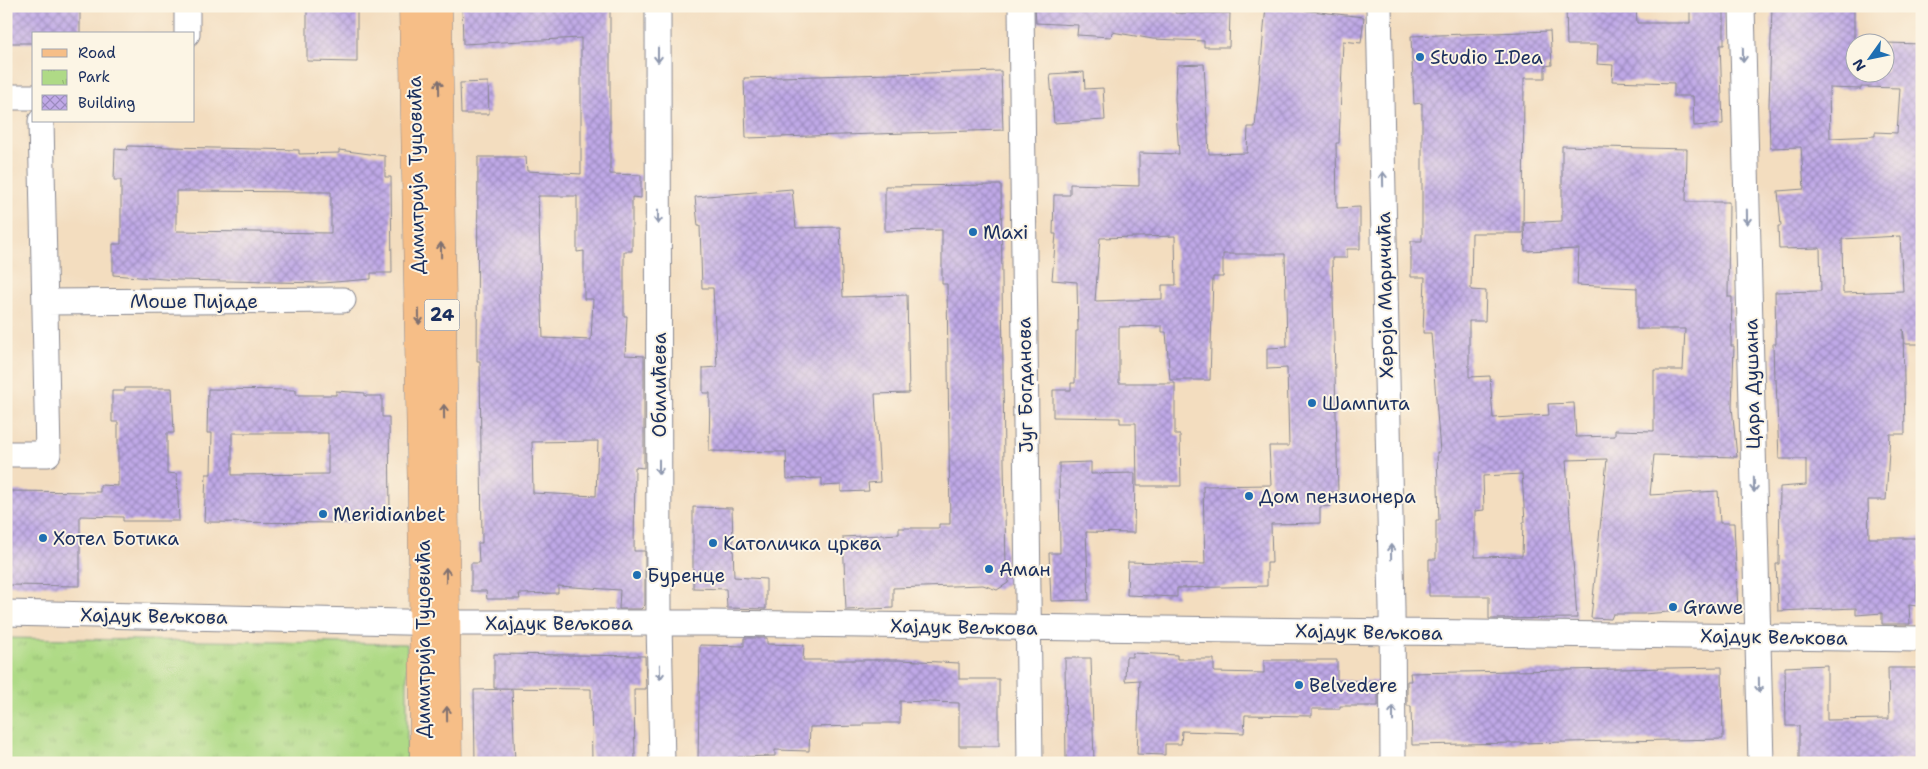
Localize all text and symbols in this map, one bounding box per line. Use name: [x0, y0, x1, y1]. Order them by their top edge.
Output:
legend: [32, 32, 195, 122]
north arrow: [1846, 32, 1896, 82]
text: Road: [78, 43, 116, 63]
place label: Studio I.Dea: [1430, 45, 1543, 70]
one-way arrow: [653, 46, 663, 63]
one-way arrow: [1739, 47, 1748, 63]
marker: Studio I.Dea: [1414, 51, 1426, 63]
text: N: [1849, 56, 1870, 75]
text: Park: [78, 67, 110, 87]
street label: Димитрија Туцовића: [402, 75, 430, 274]
one-way arrow: [434, 79, 444, 96]
text: Building: [78, 93, 135, 113]
one-way arrow: [1378, 171, 1387, 187]
one-way arrow: [653, 209, 663, 225]
one-way arrow: [1743, 209, 1752, 225]
street label: Хероја Маричића: [1371, 211, 1399, 379]
place label: Maxi: [983, 220, 1028, 245]
marker: Maxi: [967, 226, 979, 238]
one-way arrow: [436, 242, 446, 258]
street label: Моше Пијаде: [130, 289, 258, 314]
road number: 24: [424, 300, 460, 330]
one-way arrow: [414, 309, 423, 325]
street label: Југ Богданова: [1011, 317, 1039, 453]
street label: Цара Душана: [1738, 318, 1766, 450]
street label: Обилићева: [647, 332, 672, 437]
place label: Шампита: [1322, 391, 1410, 416]
marker: Шампита: [1306, 397, 1318, 409]
one-way arrow: [439, 404, 449, 420]
one-way arrow: [654, 459, 664, 475]
one-way arrow: [1749, 476, 1759, 493]
place label: Дом пензионера: [1259, 484, 1416, 509]
marker: Дом пензионера: [1243, 490, 1255, 502]
place label: Meridianbet: [333, 502, 445, 527]
marker: Meridianbet: [317, 508, 329, 520]
place label: Хотел Ботика: [53, 526, 179, 551]
place label: Католичка црква: [723, 531, 881, 556]
marker: Хотел Ботика: [37, 532, 49, 544]
marker: Католичка црква: [707, 537, 719, 549]
street label: Димитрија Туцовића: [411, 540, 436, 738]
one-way arrow: [1386, 544, 1396, 560]
place label: Аман: [999, 557, 1051, 582]
place label: Буренце: [647, 563, 725, 588]
marker: Аман: [983, 563, 995, 575]
one-way arrow: [441, 567, 451, 583]
marker: Буренце: [631, 569, 643, 581]
place label: Grawe: [1683, 595, 1744, 620]
marker: Grawe: [1667, 601, 1679, 613]
street label: Хајдук Вељкова: [80, 602, 228, 630]
street label: Хајдук Вељкова: [485, 611, 633, 636]
street label: Хајдук Вељкова: [890, 613, 1038, 641]
street label: Хајдук Вељкова: [1295, 618, 1443, 646]
street label: Хајдук Вељкова: [1700, 623, 1848, 651]
one-way arrow: [655, 663, 665, 679]
place label: Belvedere: [1309, 673, 1397, 698]
one-way arrow: [1754, 676, 1764, 693]
marker: Belvedere: [1293, 679, 1305, 691]
one-way arrow: [442, 706, 452, 722]
one-way arrow: [1388, 706, 1398, 722]

